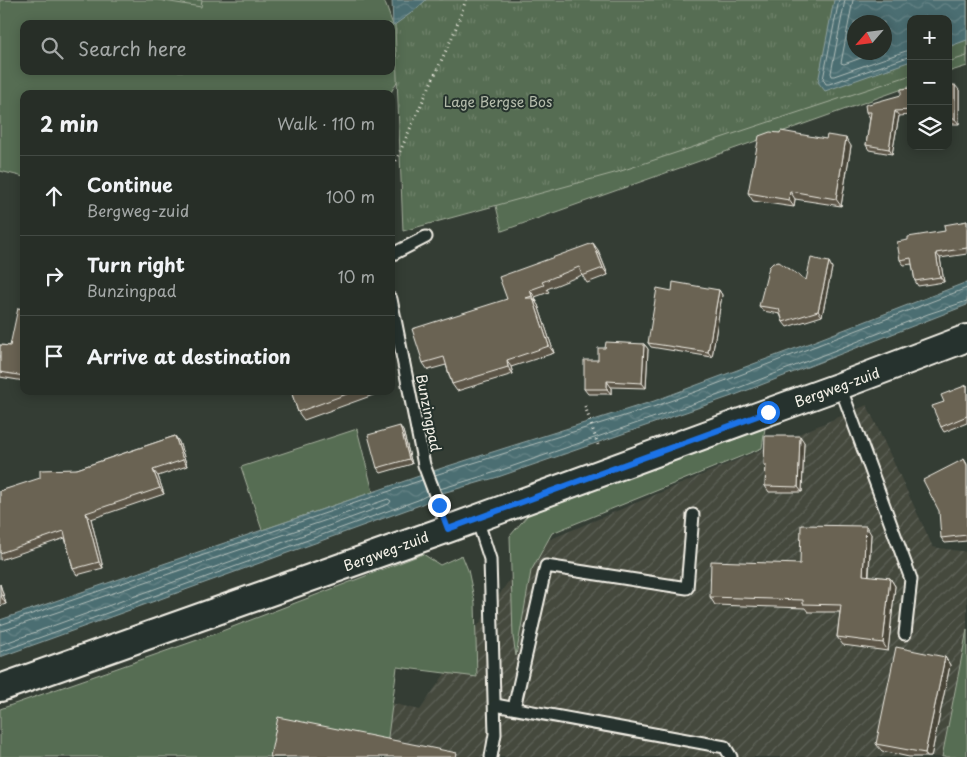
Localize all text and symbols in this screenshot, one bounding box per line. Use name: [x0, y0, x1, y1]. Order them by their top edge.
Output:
north arrow: [847, 15, 892, 60]
map controls: [907, 15, 952, 150]
button: +: [907, 15, 952, 60]
search box: [20, 20, 395, 75]
icon: search: [38, 34, 66, 62]
text: Search here: [78, 34, 187, 62]
button: −: [907, 60, 952, 105]
park label: Lage Bergse Bos: [444, 91, 552, 112]
button: layers: [907, 105, 952, 150]
text: 2 min: [40, 107, 99, 139]
text: Walk · 110 m: [277, 111, 375, 135]
text: Continue: [87, 170, 173, 198]
icon: ahead: [40, 182, 68, 210]
text: 100 m: [326, 184, 375, 208]
text: Bergweg-zuid: [87, 198, 189, 222]
text: Turn right: [87, 250, 185, 278]
icon: right: [40, 262, 68, 290]
text: 10 m: [338, 264, 375, 288]
text: Bunzingpad: [87, 278, 177, 302]
icon: arrive: [40, 342, 68, 370]
text: Arrive at destination: [87, 342, 291, 370]
street label: Bergweg-zuid: [791, 362, 883, 412]
street label: Bunzingpad: [411, 373, 447, 454]
route start: [757, 401, 780, 424]
route end: [428, 494, 451, 517]
street label: Bergweg-zuid: [340, 526, 432, 576]

